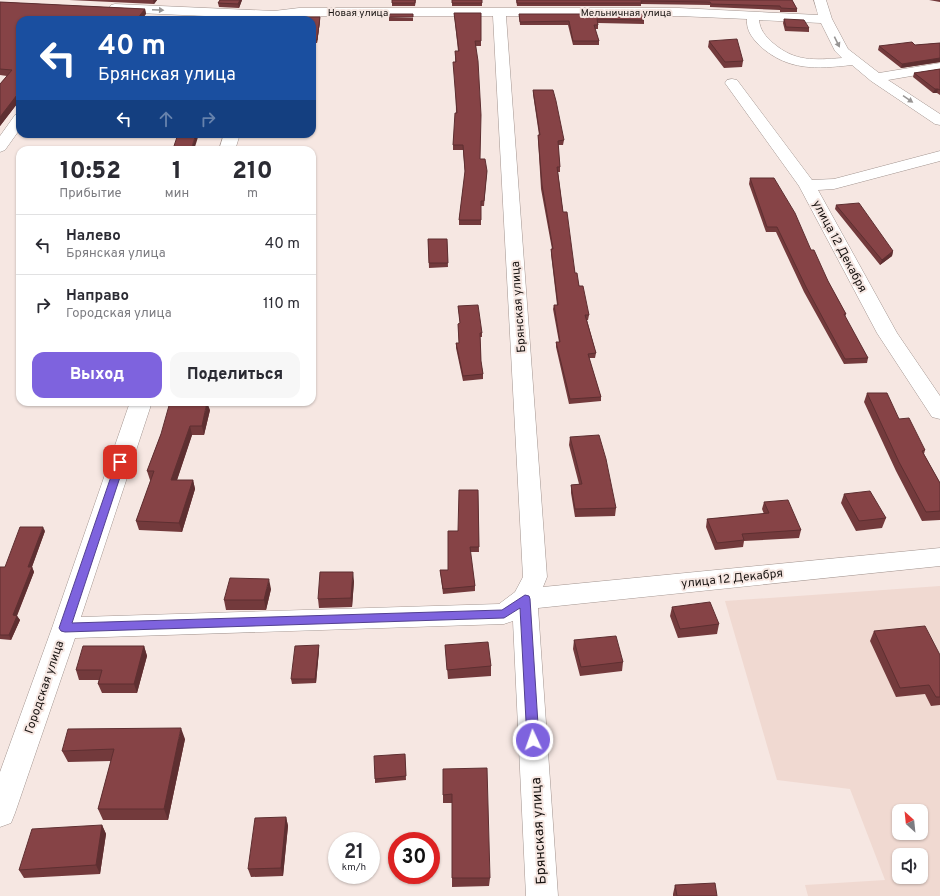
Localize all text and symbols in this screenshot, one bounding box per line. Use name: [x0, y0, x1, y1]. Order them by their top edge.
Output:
one-way arrow: [152, 7, 165, 13]
street label: Новая улица: [328, 7, 388, 20]
street label: Мельничная улица: [581, 7, 671, 20]
text: 40 m: [98, 29, 166, 65]
icon: left: [32, 32, 84, 84]
one-way arrow: [834, 36, 840, 48]
text: Брянская улица: [98, 64, 236, 87]
one-way arrow: [903, 95, 913, 103]
icon: left: [113, 108, 135, 130]
icon: ahead: [155, 108, 177, 130]
icon: right: [197, 108, 219, 130]
text: 10:52: [60, 157, 121, 187]
text: 1: [172, 157, 182, 187]
text: 210: [232, 157, 273, 187]
text: Прибытие: [59, 186, 122, 202]
text: мин: [165, 186, 189, 202]
text: m: [247, 186, 258, 202]
street label: улица 12 Декабря: [808, 198, 870, 295]
text: Налево: [66, 227, 121, 246]
icon: left: [32, 234, 54, 256]
text: 40 m: [265, 235, 300, 254]
text: Брянская улица: [66, 246, 165, 262]
street label: Брянская улица: [508, 261, 530, 353]
text: Направо: [66, 287, 129, 306]
icon: right: [32, 294, 54, 316]
text: 110 m: [263, 295, 300, 314]
text: Городская улица: [66, 306, 172, 322]
button: Выход: [32, 352, 162, 398]
button: Поделиться: [170, 352, 300, 398]
pin: [103, 445, 137, 479]
icon: arrive: [109, 451, 131, 473]
street label: улица 12 Декабря: [680, 566, 784, 592]
street label: Городская улица: [22, 639, 68, 736]
position arrow: [512, 719, 554, 761]
street label: Брянская улица: [528, 777, 551, 885]
north arrow: [892, 804, 928, 840]
map controls: [892, 804, 928, 884]
speed limit sign: 30: [388, 832, 440, 884]
text: 21: [344, 840, 364, 866]
button: sound: [892, 848, 928, 884]
text: km/h: [342, 861, 366, 874]

